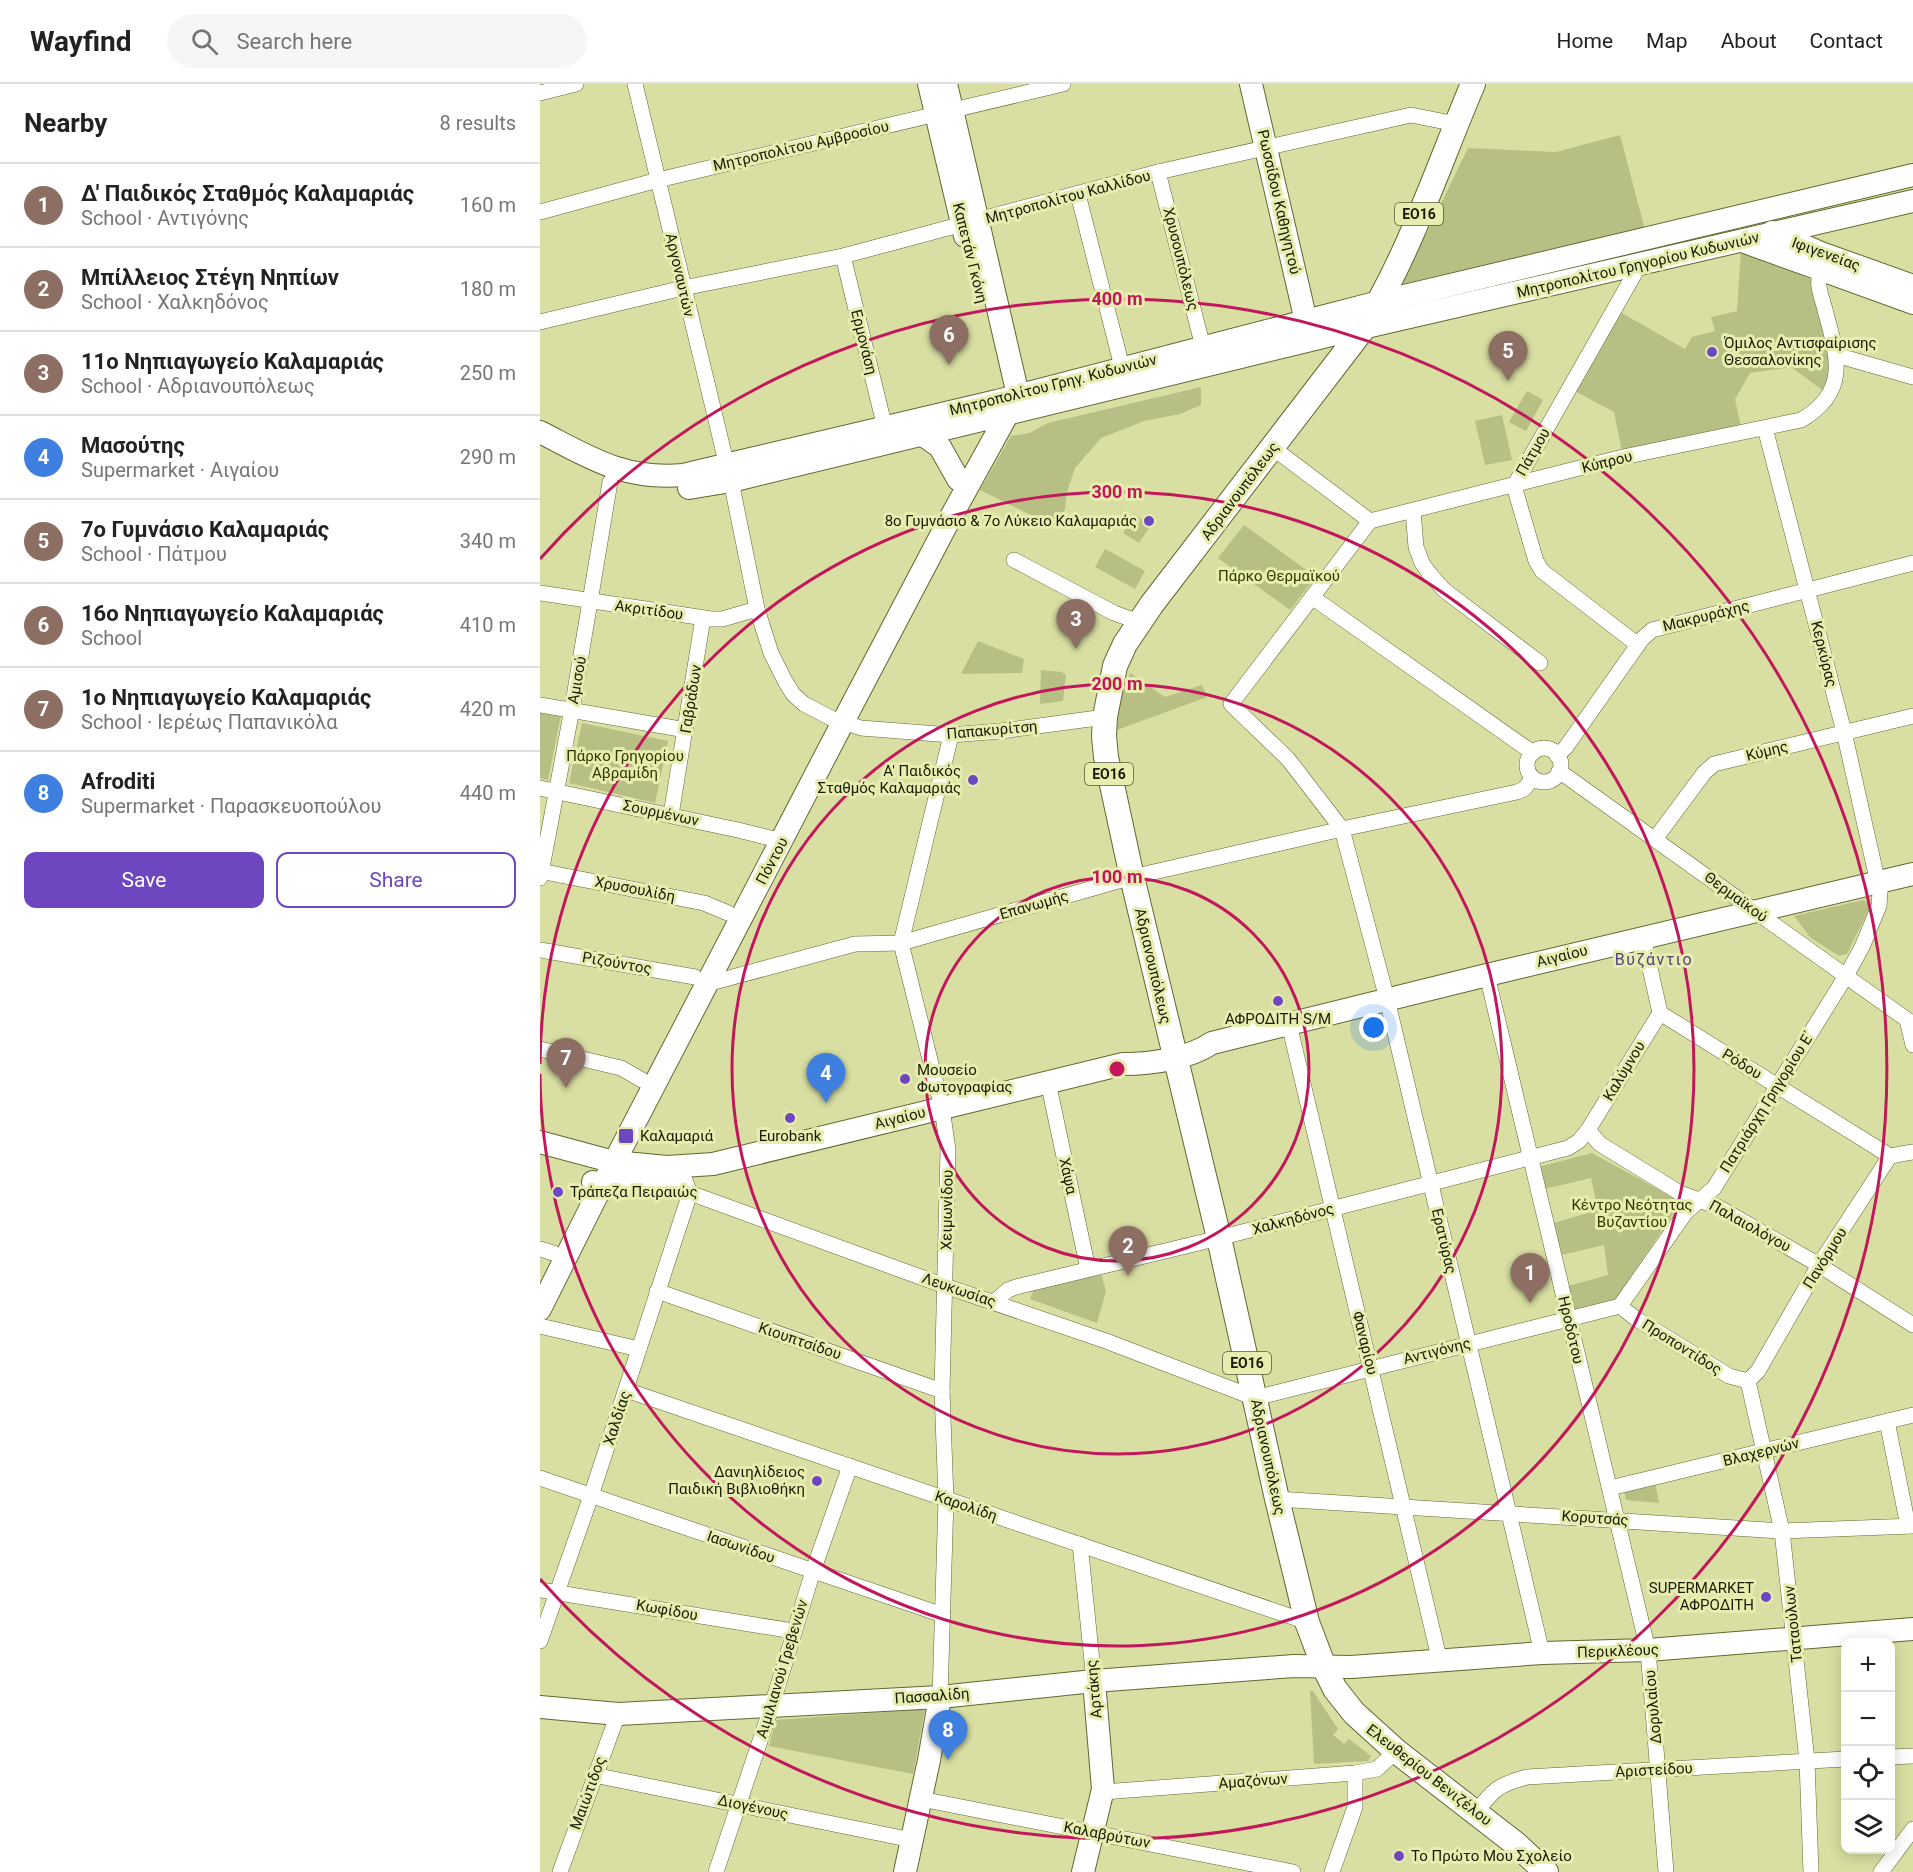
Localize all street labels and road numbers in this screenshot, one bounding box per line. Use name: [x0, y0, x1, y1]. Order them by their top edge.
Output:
street label: Μητροπολίτου Αμβροσίου: [711, 117, 891, 175]
street label: Ρωσσίδου Καθηγητού: [1254, 128, 1304, 276]
street label: Μητροπολίτου Καλλίδου: [984, 166, 1152, 228]
street label: Καπετάν Γκόνη: [949, 201, 991, 305]
road number: ΕΟ16: [1395, 203, 1443, 225]
street label: Χρυσουπόλεως: [1159, 206, 1203, 312]
street label: Μητροπολίτου Γρηγορίου Κυδωνιών: [1515, 228, 1761, 302]
street label: Αργοναυτών: [662, 231, 698, 319]
street label: Ιφιγενείας: [1789, 233, 1863, 275]
street label: Ερμονάση: [847, 307, 881, 377]
street label: Μητροπολίτου Γρηγ. Κυδωνιών: [948, 351, 1158, 419]
street label: Πάτμου: [1512, 425, 1554, 479]
street label: Αδριανουπόλεως: [1197, 438, 1283, 544]
street label: Κύπρου: [1580, 447, 1634, 477]
street label: Ακριτίδου: [614, 596, 684, 624]
street label: Μακρυράχης: [1661, 597, 1751, 635]
street label: Κερκύρας: [1807, 619, 1841, 689]
street label: Αμισού: [564, 655, 590, 705]
street label: Γαβράδων: [677, 663, 705, 735]
street label: Παπακυρίτση: [946, 717, 1038, 743]
street label: Κύμης: [1744, 737, 1790, 765]
road number: ΕΟ16: [1085, 763, 1133, 785]
street label: Σουρμένων: [621, 796, 701, 830]
street label: Πόντου: [752, 834, 792, 888]
street label: Θερμαϊκού: [1701, 868, 1771, 926]
street label: Χρυσουλίδη: [593, 872, 677, 906]
street label: Επανωμής: [998, 887, 1070, 923]
street label: Αδριανουπόλεως: [1131, 906, 1175, 1026]
street label: Αιγαίου: [1535, 941, 1589, 971]
street label: Ριζούντος: [581, 948, 653, 978]
street label: Πατριάρχη Γρηγορίου Ε΄: [1716, 1028, 1818, 1176]
street label: Καλύμνου: [1599, 1038, 1649, 1104]
street label: Ρόδου: [1719, 1045, 1765, 1083]
street label: Αιγαίου: [873, 1103, 927, 1133]
street label: Χάψα: [1055, 1156, 1081, 1196]
street label: Χειμωνίδου: [937, 1170, 957, 1250]
street label: Παλαιολόγου: [1706, 1196, 1794, 1256]
street label: Χαλκηδόνος: [1250, 1199, 1336, 1239]
street label: Ερατύρας: [1428, 1207, 1460, 1275]
street label: Πανόρμου: [1799, 1224, 1851, 1292]
street label: Λευκωσίας: [920, 1269, 998, 1311]
street label: Ηροδότου: [1554, 1294, 1588, 1366]
street label: Φαναρίου: [1348, 1309, 1382, 1377]
street label: Προποντίδος: [1639, 1315, 1725, 1379]
street label: Κιουπτσίδου: [756, 1318, 844, 1364]
street label: Αντιγόνης: [1401, 1334, 1473, 1368]
road number: ΕΟ16: [1223, 1352, 1271, 1374]
street label: Χαλδίας: [600, 1389, 634, 1447]
street label: Αδριανουπόλεως: [1247, 1397, 1289, 1517]
street label: Βλαχερνών: [1721, 1434, 1801, 1470]
street label: Καρολίδη: [932, 1487, 1000, 1525]
street label: Κορυτσάς: [1561, 1507, 1629, 1529]
street label: Ιασωνίδου: [705, 1527, 777, 1567]
street label: Ταταούλων: [1780, 1585, 1806, 1663]
street label: Κωφίδου: [635, 1596, 699, 1624]
street label: Αιμιλιανού Γρεβενών: [752, 1597, 812, 1741]
street label: Περικλέους: [1577, 1641, 1659, 1661]
street label: Αρτάκης: [1082, 1659, 1106, 1719]
street label: Δορυλαίου: [1641, 1669, 1665, 1745]
street label: Πασσαλίδη: [894, 1684, 970, 1708]
street label: Ελευθερίου Βενιζέλου: [1363, 1720, 1495, 1830]
street label: Μαιώτιδος: [566, 1754, 610, 1832]
street label: Αριστείδου: [1615, 1759, 1693, 1781]
street label: Αμαζόνων: [1218, 1770, 1288, 1792]
street label: Διογένους: [716, 1791, 790, 1823]
street label: Καλαβρύτων: [1062, 1818, 1152, 1852]

